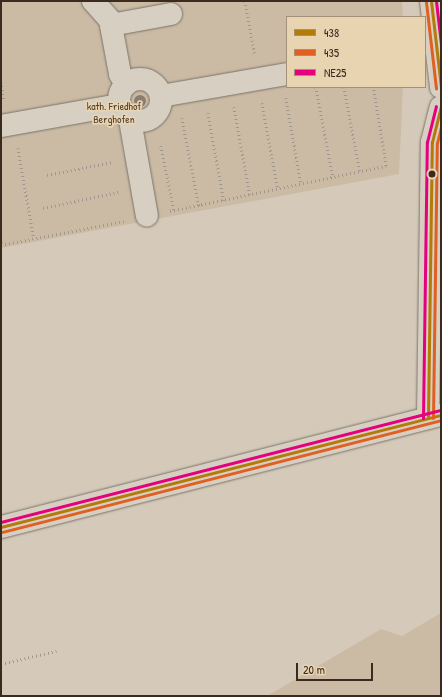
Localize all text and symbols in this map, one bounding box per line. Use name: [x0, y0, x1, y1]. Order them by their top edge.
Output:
legend: [286, 16, 426, 88]
text: 438: [324, 24, 339, 41]
text: 435: [324, 44, 339, 61]
text: NE25: [324, 64, 346, 81]
park label: kath. Friedhof Berghofen: [87, 100, 141, 126]
unlabelled marker: [427, 169, 437, 179]
scale bar: [298, 655, 375, 681]
text: 20 m: [303, 661, 325, 678]

